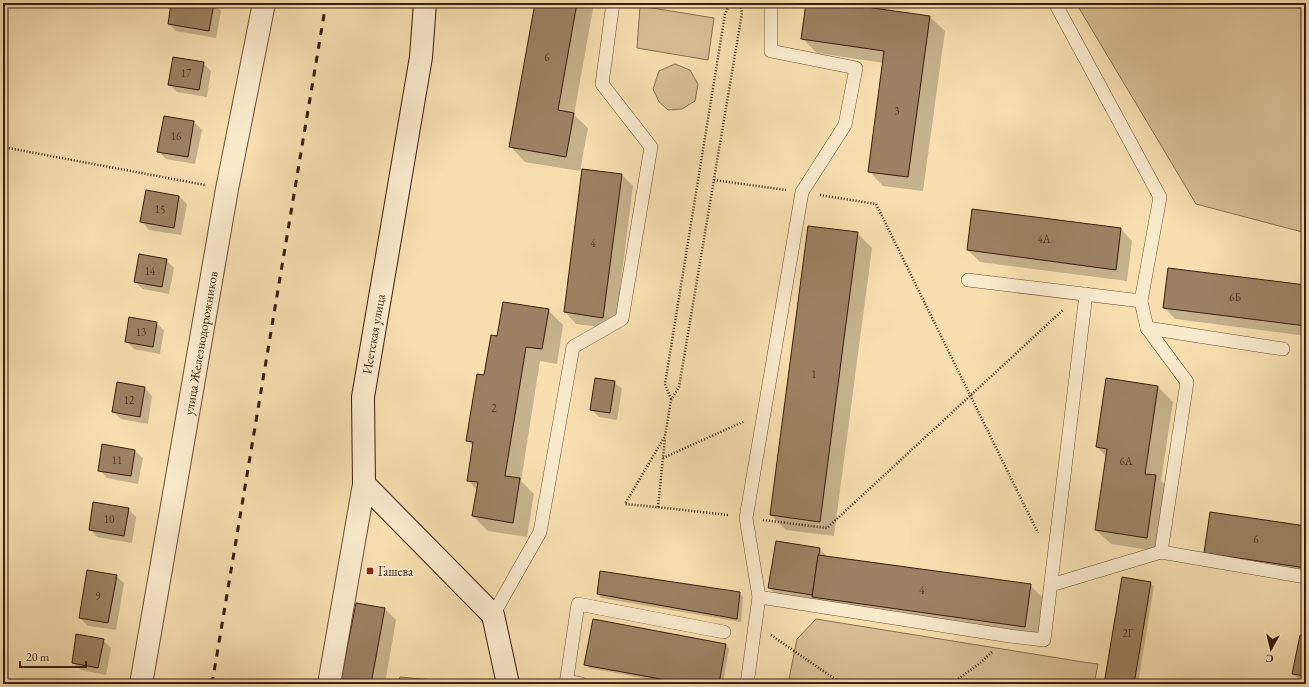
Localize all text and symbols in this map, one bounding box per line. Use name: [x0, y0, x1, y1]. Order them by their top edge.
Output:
house number: 6: [544, 50, 550, 64]
house number: 17: [181, 66, 192, 80]
house number: 3: [894, 104, 900, 118]
house number: 16: [171, 129, 182, 143]
house number: 15: [155, 202, 165, 216]
house number: 4А: [1038, 232, 1051, 246]
house number: 4: [590, 236, 596, 250]
house number: 14: [145, 264, 156, 278]
street label: улица Железнодорожников: [180, 269, 222, 416]
house number: 6Б: [1229, 290, 1241, 304]
street label: Исетская улица: [358, 292, 389, 375]
house number: 13: [136, 325, 146, 339]
house number: 1: [811, 367, 817, 381]
house number: 12: [124, 393, 135, 407]
house number: 2: [491, 401, 497, 415]
house number: 11: [112, 453, 122, 467]
house number: 6А: [1120, 454, 1133, 468]
house number: 10: [104, 512, 114, 526]
house number: 6: [1253, 532, 1259, 546]
place label: Гашева: [378, 563, 414, 580]
marker: Гашева: [365, 566, 375, 576]
house number: 4: [919, 583, 925, 597]
house number: 9: [95, 589, 101, 603]
house number: 2Г: [1123, 626, 1134, 640]
north arrow: [1251, 629, 1291, 669]
scale bar: [20, 643, 86, 669]
text: 20 m: [26, 649, 50, 665]
text: С: [1265, 651, 1274, 666]

